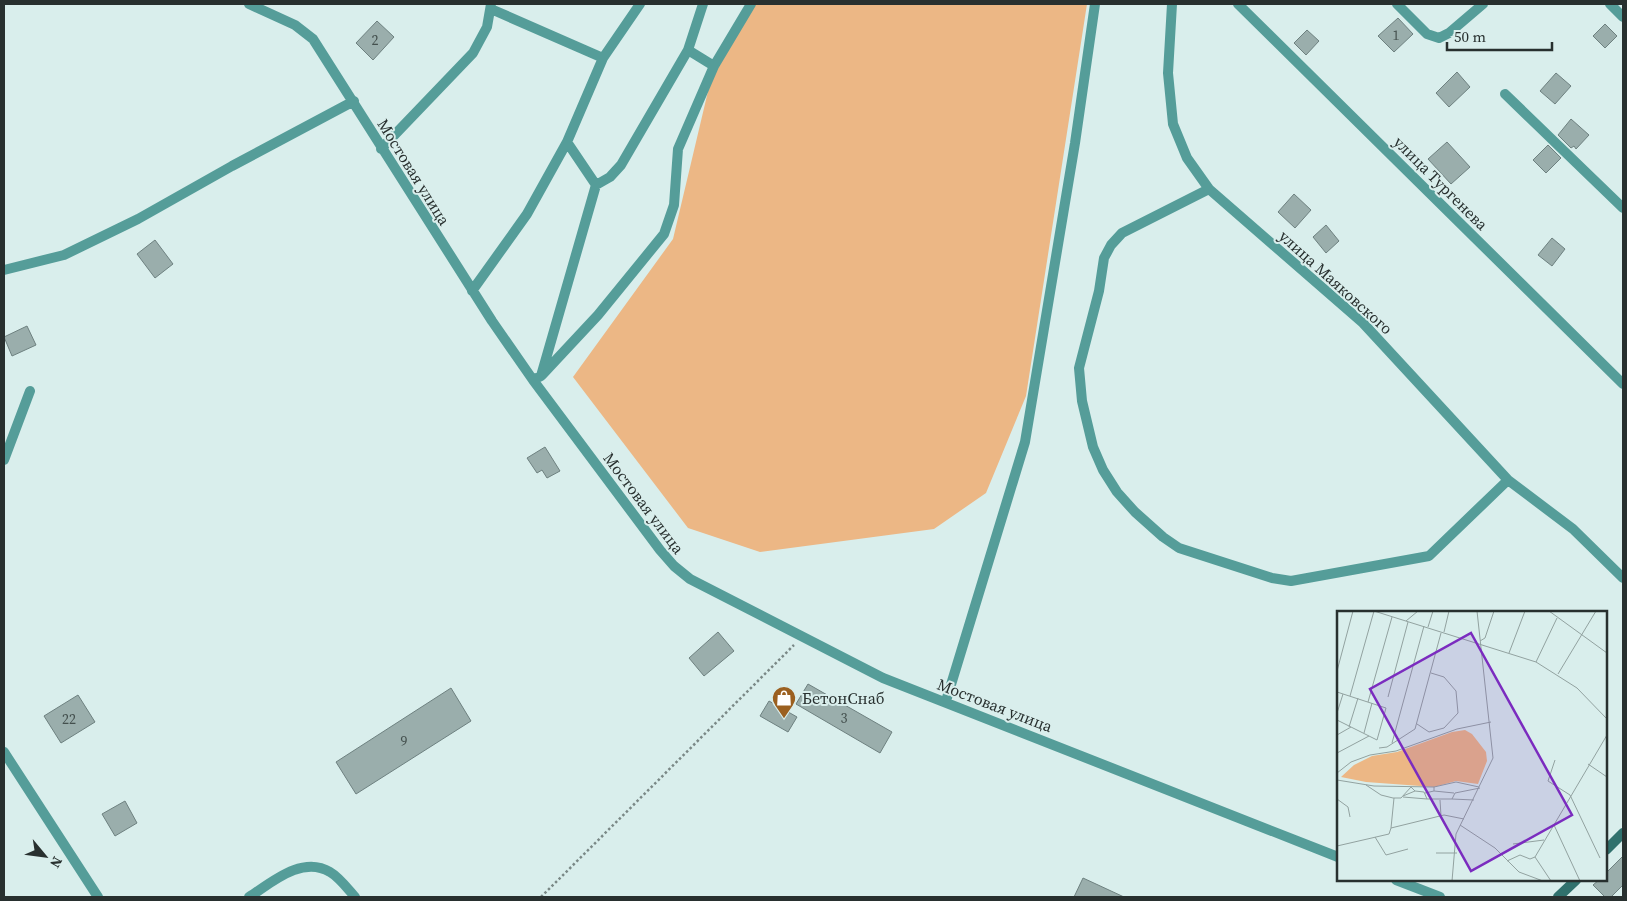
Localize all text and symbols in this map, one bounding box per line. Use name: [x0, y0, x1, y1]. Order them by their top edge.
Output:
scale bar: [1447, 20, 1552, 52]
house number: 1: [1393, 25, 1400, 45]
text: 50 m: [1454, 26, 1486, 47]
house number: 2: [372, 30, 379, 50]
street label: Мостовая улица: [372, 115, 456, 230]
street label: улица Тургенева: [1389, 131, 1494, 236]
street label: улица Маяковского: [1274, 225, 1398, 339]
street label: Мостовая улица: [599, 448, 690, 559]
inset map: [1337, 611, 1607, 881]
street label: Мостовая улица: [934, 673, 1057, 737]
shop icon: БетонСнаб: [771, 685, 797, 719]
place label: БетонСнаб: [802, 687, 884, 709]
house number: 3: [841, 708, 848, 728]
house number: 22: [62, 709, 76, 729]
house number: 9: [401, 731, 408, 751]
north arrow: [20, 831, 70, 881]
text: N: [45, 853, 68, 872]

